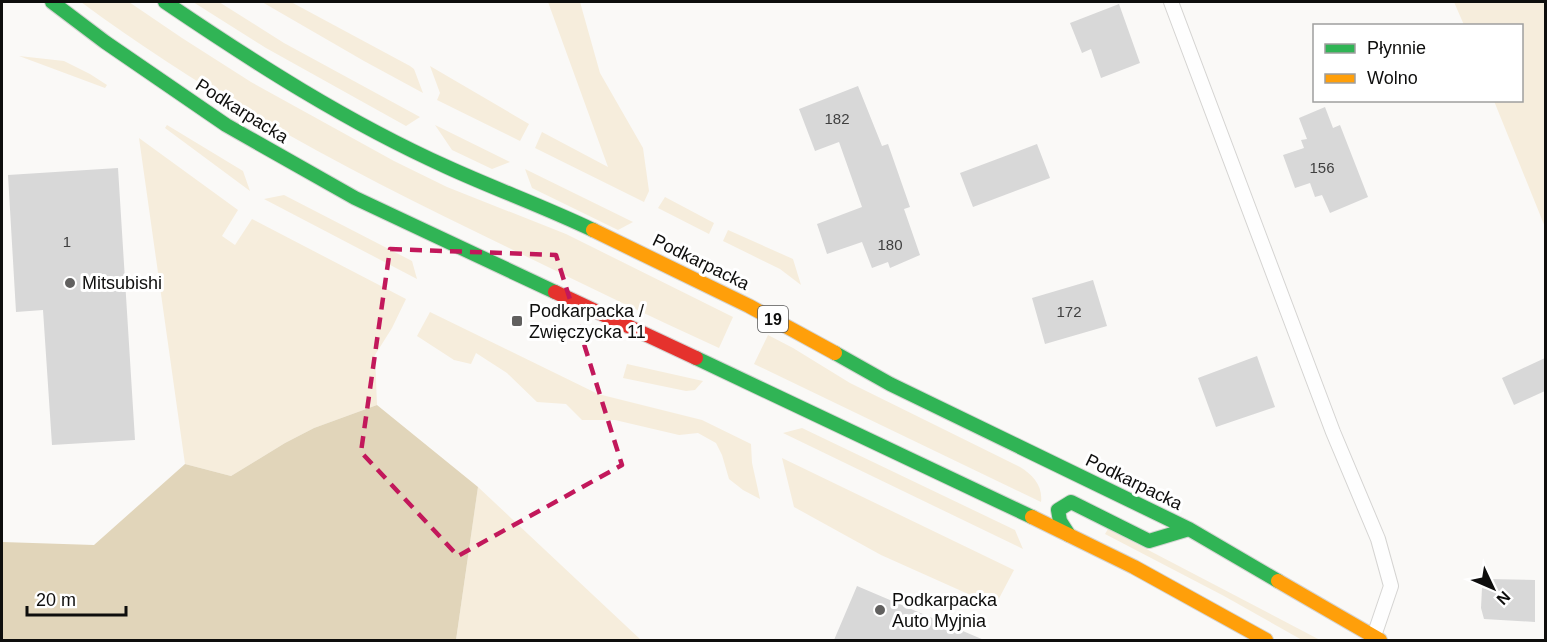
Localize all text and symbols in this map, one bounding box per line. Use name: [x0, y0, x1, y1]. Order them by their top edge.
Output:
legend: [1313, 24, 1523, 102]
text: Płynnie: [1367, 38, 1426, 58]
text: Wolno: [1367, 68, 1418, 88]
street label: Podkarpacka: [192, 75, 293, 148]
house number: 182: [824, 110, 850, 127]
house number: 156: [1309, 159, 1335, 176]
street label: Podkarpacka: [649, 230, 753, 294]
house number: 1: [63, 233, 71, 250]
house number: 180: [877, 236, 903, 253]
place label: Mitsubishi: [82, 273, 162, 293]
marker: Mitsubishi: [63, 276, 77, 290]
place label: Podkarpacka / Zwięczycka 11: [529, 301, 646, 342]
house number: 172: [1056, 303, 1082, 320]
road number: 19: [758, 306, 788, 332]
marker: Podkarpacka / Zwięczycka 11: [510, 314, 524, 328]
street label: Podkarpacka: [1082, 450, 1186, 514]
north arrow: [1463, 558, 1523, 618]
scale bar: [27, 579, 126, 617]
text: N: [1493, 588, 1514, 608]
text: 20 m: [36, 590, 76, 610]
place label: Podkarpacka Auto Myjnia: [892, 590, 998, 631]
marker: Podkarpacka Auto Myjnia: [873, 603, 887, 617]

